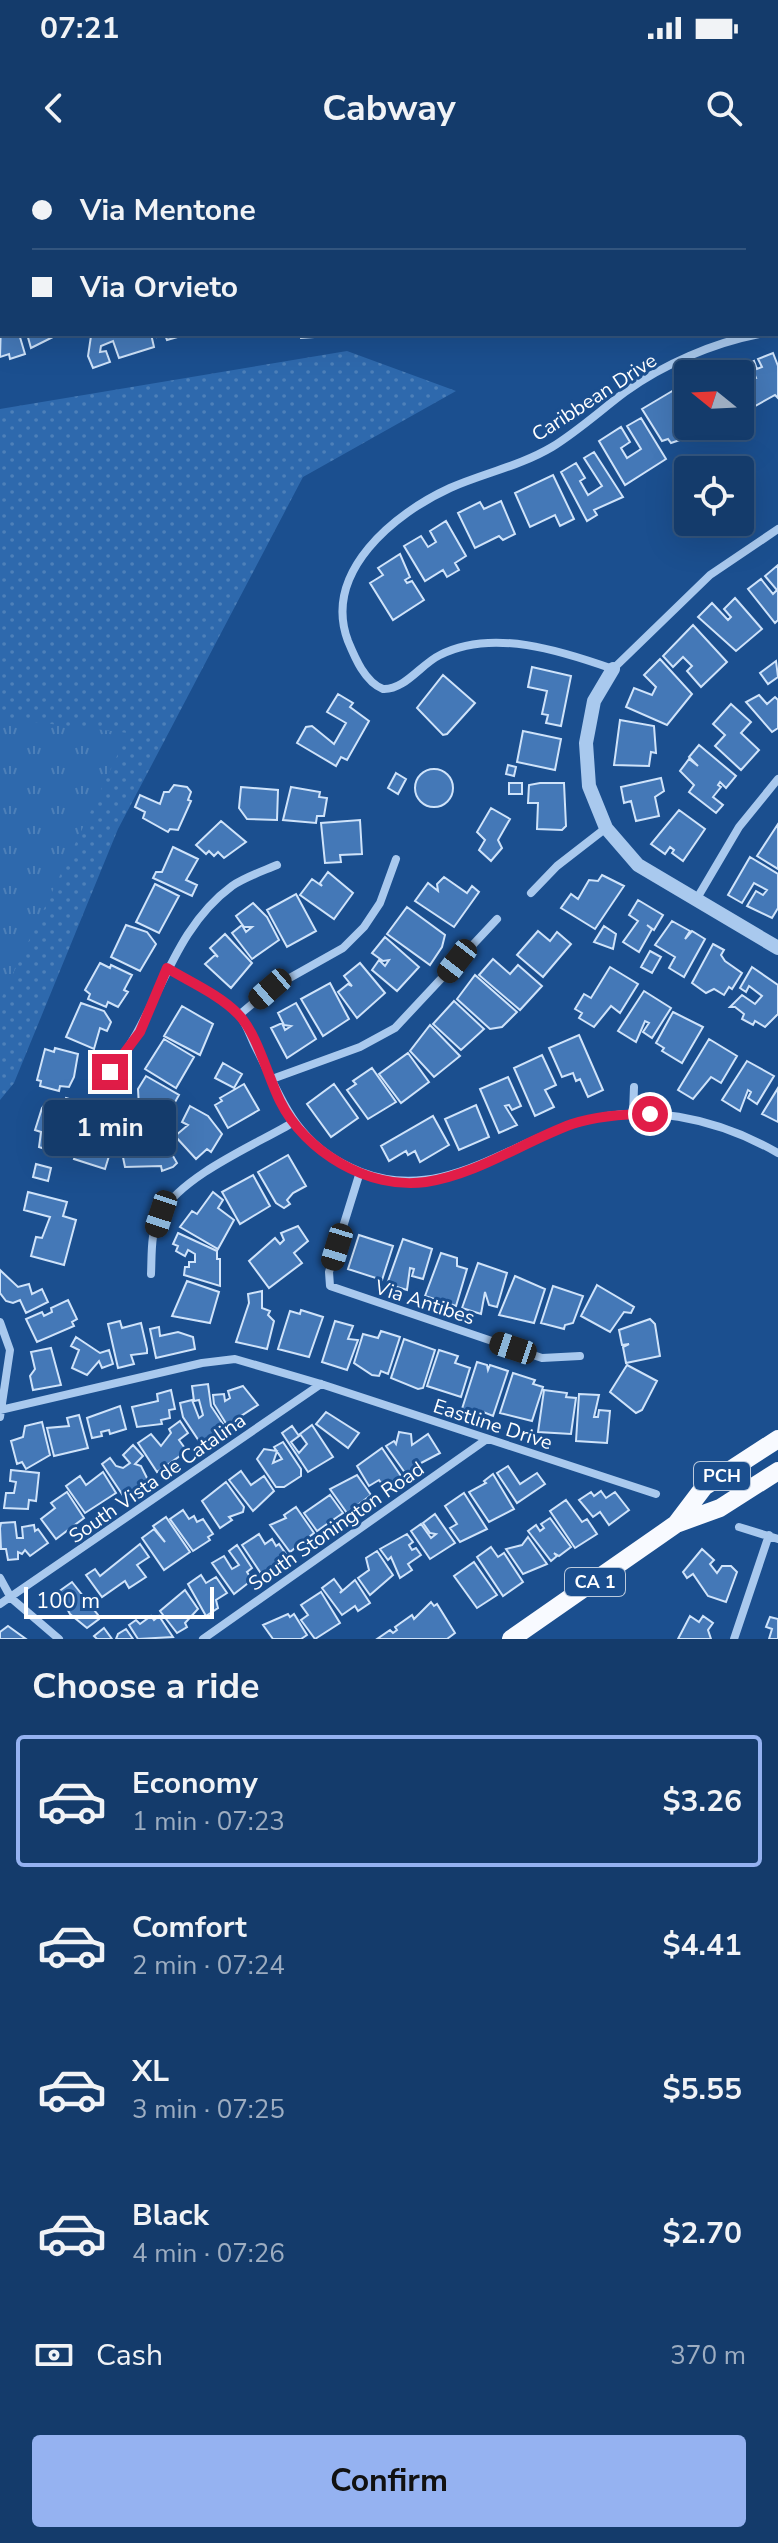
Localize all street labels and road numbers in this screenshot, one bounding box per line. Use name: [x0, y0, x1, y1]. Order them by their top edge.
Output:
street label: Caribbean Drive: [527, 347, 662, 448]
street label: Via Antibes: [370, 1273, 478, 1331]
street label: Eastline Drive: [430, 1393, 556, 1456]
street label: South Vista de Catalina: [63, 1407, 251, 1550]
street label: South Stonington Road: [243, 1456, 429, 1597]
road number: PCH: [694, 1462, 750, 1490]
road number: CA 1: [565, 1568, 625, 1596]

